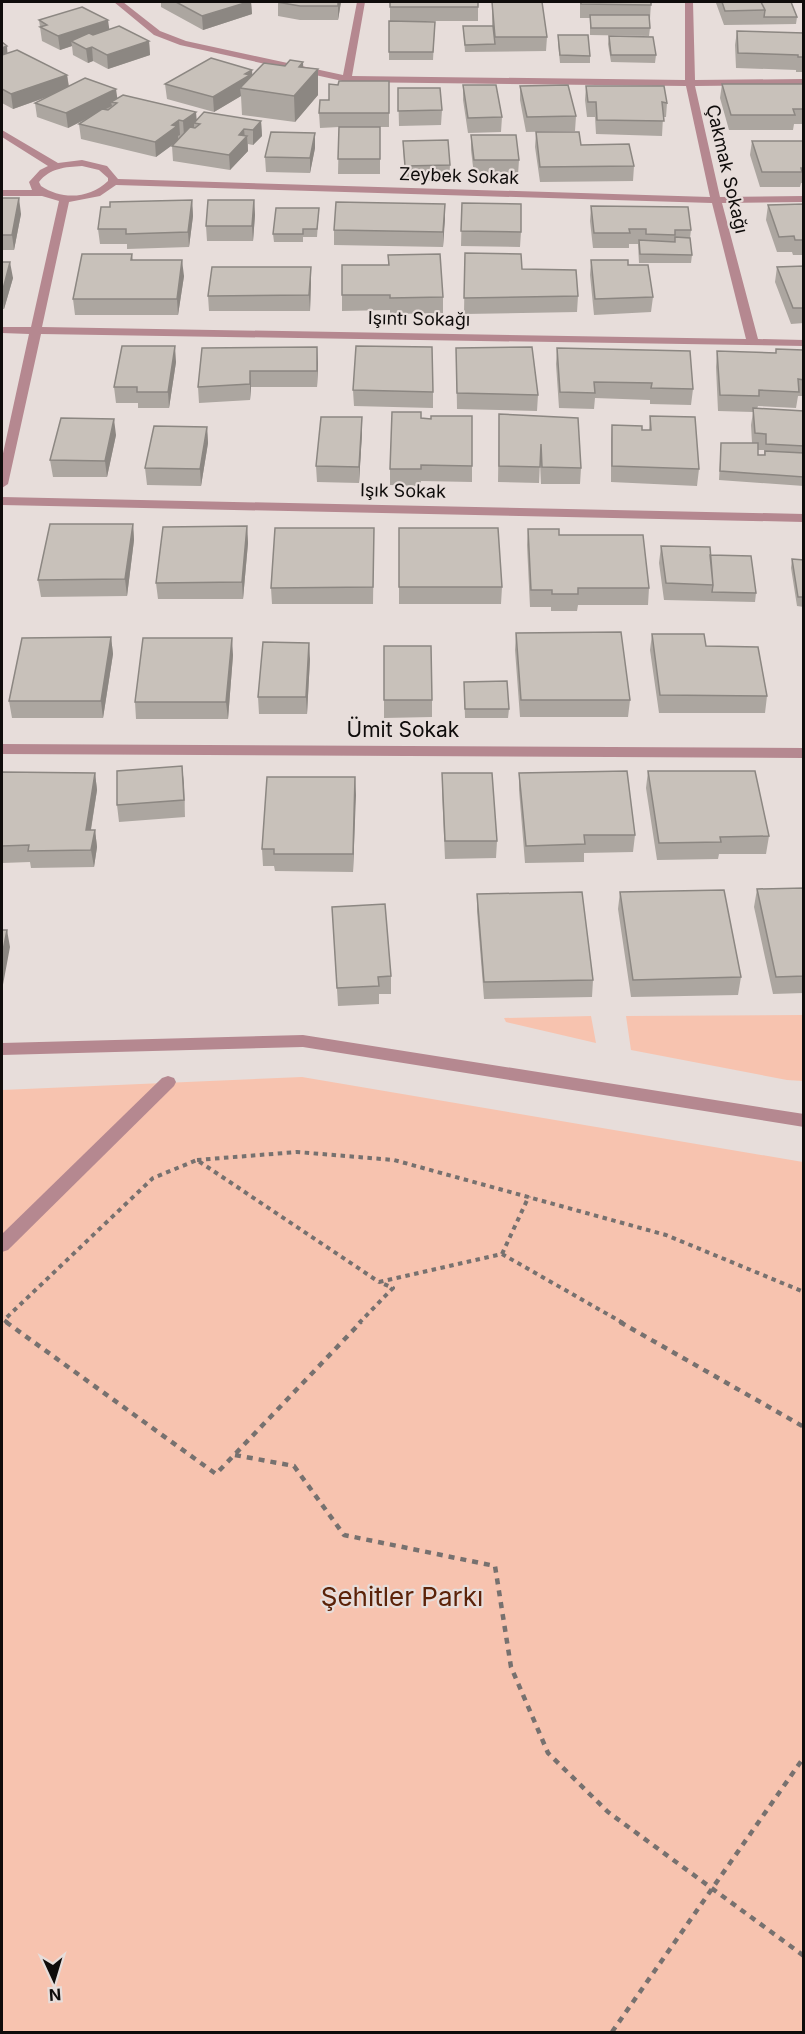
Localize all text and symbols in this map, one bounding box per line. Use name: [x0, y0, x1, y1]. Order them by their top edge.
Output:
street label: Çakmak Sokağı: [702, 102, 753, 235]
street label: Zeybek Sokak: [399, 163, 520, 188]
street label: Işıntı Sokağı: [368, 307, 470, 330]
street label: Işık Sokak: [360, 479, 446, 502]
street label: Ümit Sokak: [347, 716, 460, 742]
park label: Şehitler Parkı: [321, 1581, 483, 1612]
north arrow: [24, 1950, 84, 2010]
text: N: [48, 1985, 62, 2005]

